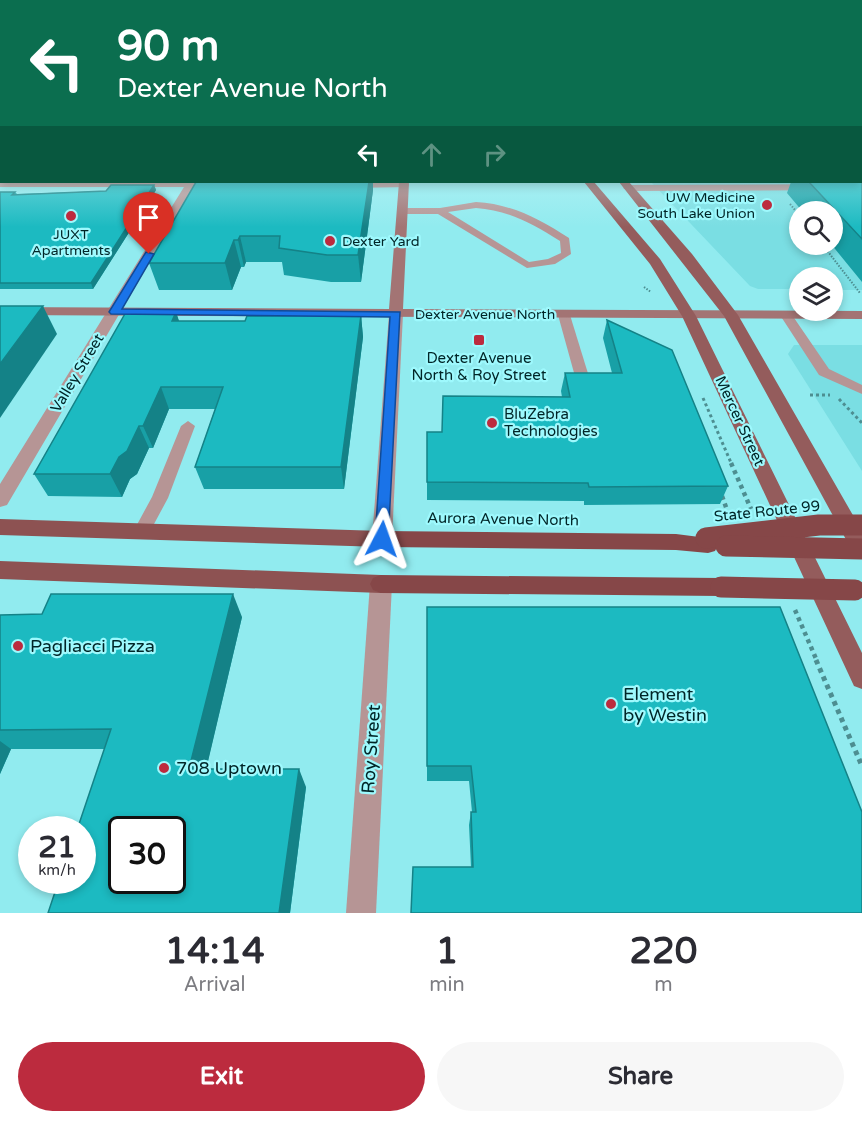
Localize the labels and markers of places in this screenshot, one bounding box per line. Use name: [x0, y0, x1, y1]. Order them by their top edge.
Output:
place label: UW Medicine South Lake Union: [637, 189, 755, 222]
pin: [123, 192, 174, 254]
marker: UW Medicine South Lake Union: [760, 198, 774, 212]
marker: JUXT Apartments: [64, 209, 78, 223]
place label: JUXT Apartments: [32, 226, 111, 259]
place label: Dexter Yard: [342, 233, 420, 250]
marker: Dexter Yard: [323, 234, 337, 248]
marker: Dexter Avenue North & Roy Street: [472, 333, 486, 347]
place label: Dexter Avenue North & Roy Street: [412, 349, 547, 384]
place label: BluZebra Technologies: [504, 405, 598, 440]
marker: BluZebra Technologies: [485, 416, 499, 430]
place label: Pagliacci Pizza: [30, 635, 155, 657]
marker: Pagliacci Pizza: [11, 639, 25, 653]
place label: Element by Westin: [623, 683, 707, 726]
marker: Element by Westin: [604, 697, 618, 711]
place label: 708 Uptown: [176, 757, 282, 779]
marker: 708 Uptown: [157, 761, 171, 775]

